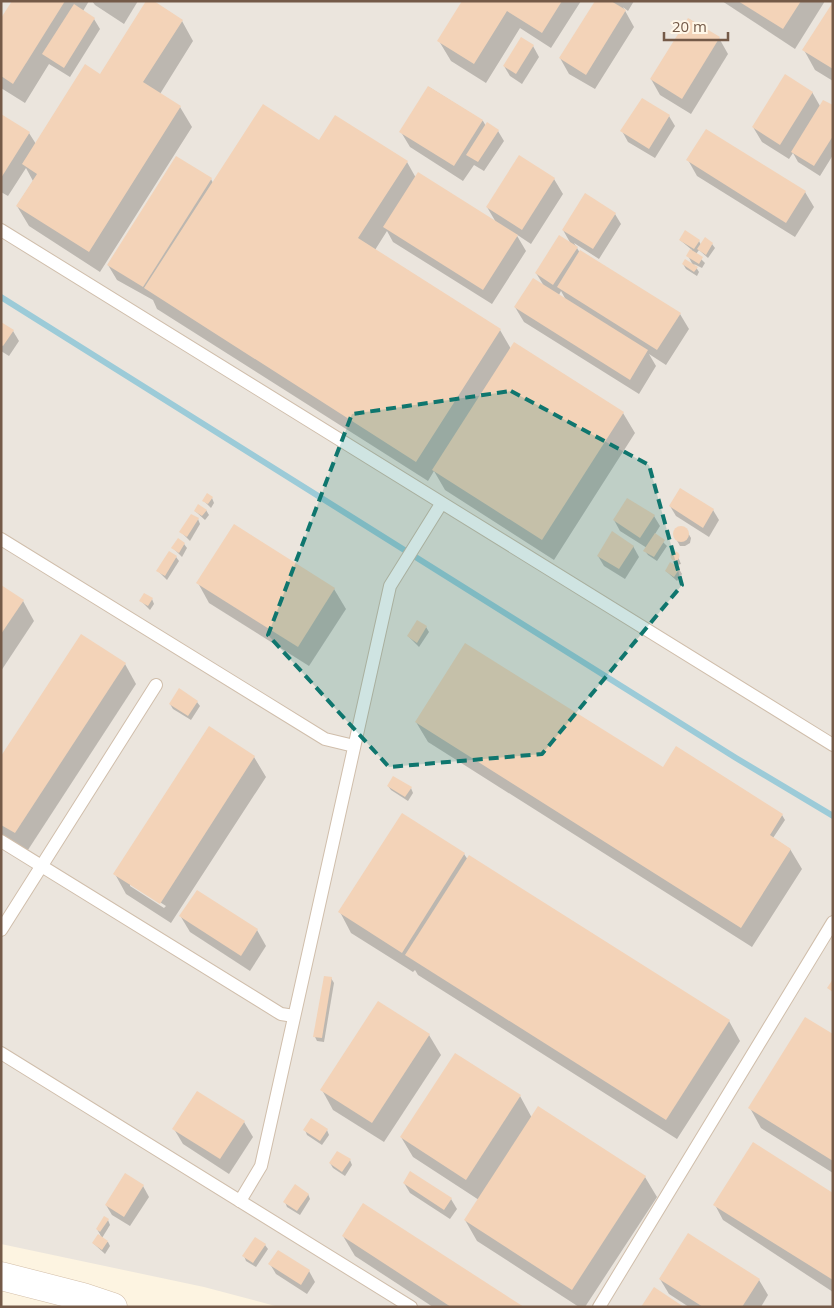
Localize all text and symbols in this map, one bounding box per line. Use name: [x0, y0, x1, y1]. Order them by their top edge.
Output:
scale bar: [664, 10, 728, 42]
text: 20 m: [672, 16, 707, 36]

